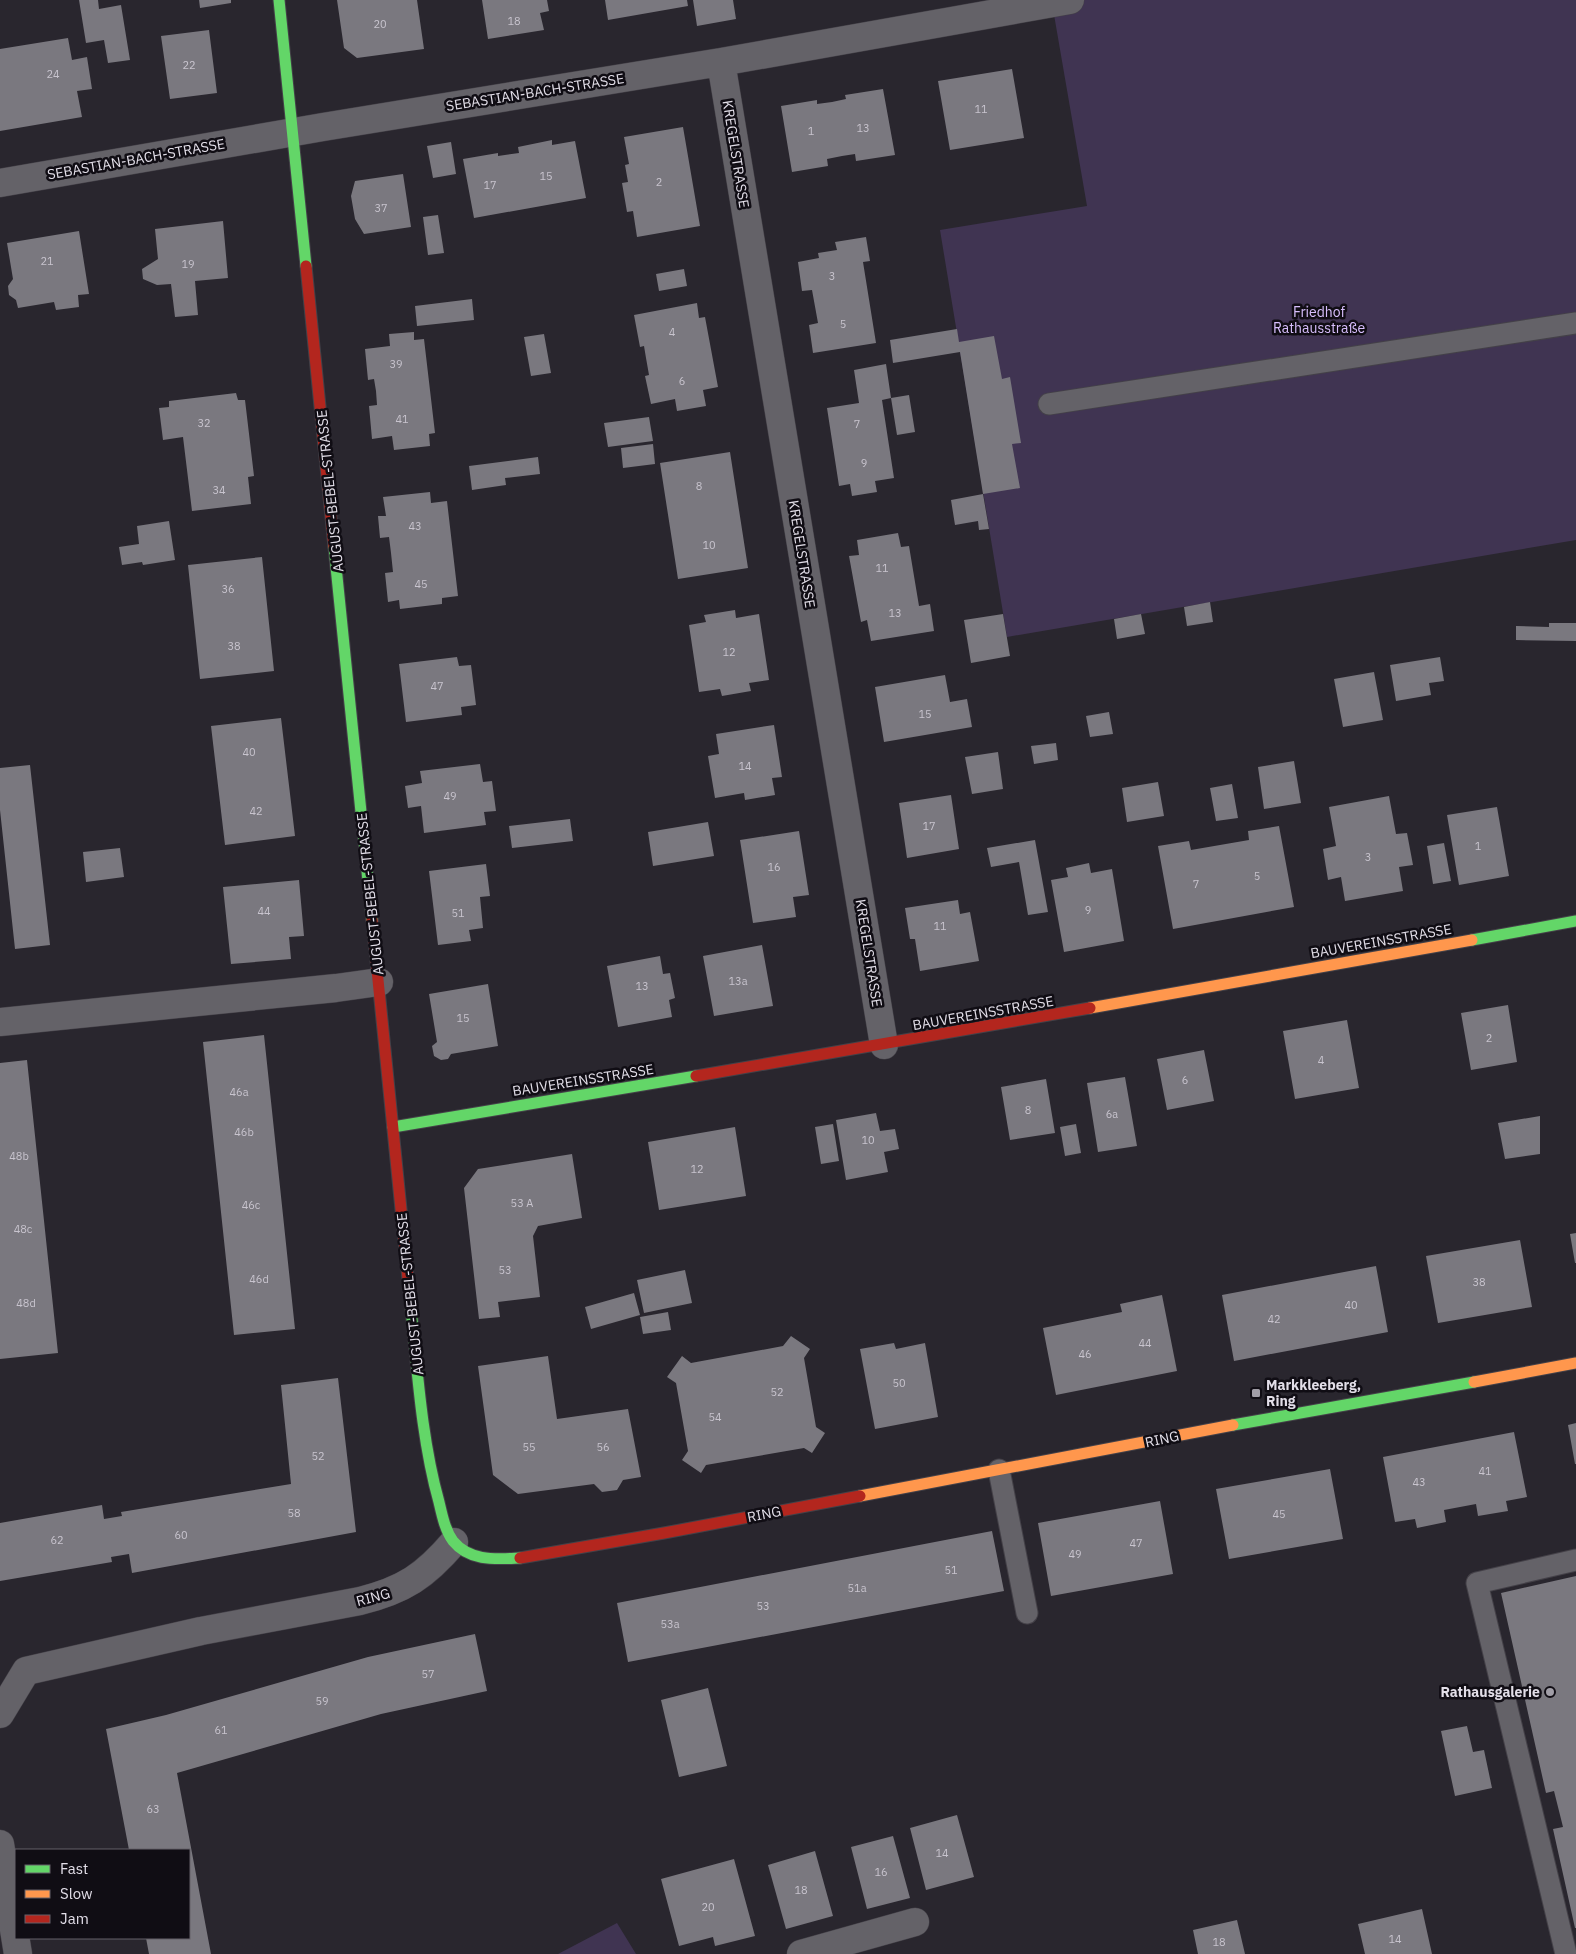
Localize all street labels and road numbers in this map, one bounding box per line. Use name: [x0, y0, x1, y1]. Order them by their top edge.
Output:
street label: SEBASTIAN-BACH-STRASSE: [445, 69, 625, 115]
street label: KREGELSTRASSE: [719, 99, 753, 209]
street label: SEBASTIAN-BACH-STRASSE: [46, 135, 226, 183]
street label: AUGUST-BEBEL-STRASSE: [313, 409, 347, 573]
street label: KREGELSTRASSE: [785, 499, 819, 609]
street label: AUGUST-BEBEL-STRASSE: [353, 812, 387, 976]
street label: KREGELSTRASSE: [852, 898, 886, 1008]
street label: BAUVEREINSSTRASSE: [1309, 920, 1453, 962]
street label: BAUVEREINSSTRASSE: [911, 992, 1055, 1034]
street label: BAUVEREINSSTRASSE: [511, 1060, 655, 1100]
street label: AUGUST-BEBEL-STRASSE: [393, 1212, 427, 1376]
street label: RING: [1143, 1427, 1181, 1451]
street label: RING: [745, 1502, 783, 1526]
street label: RING: [354, 1584, 392, 1610]

